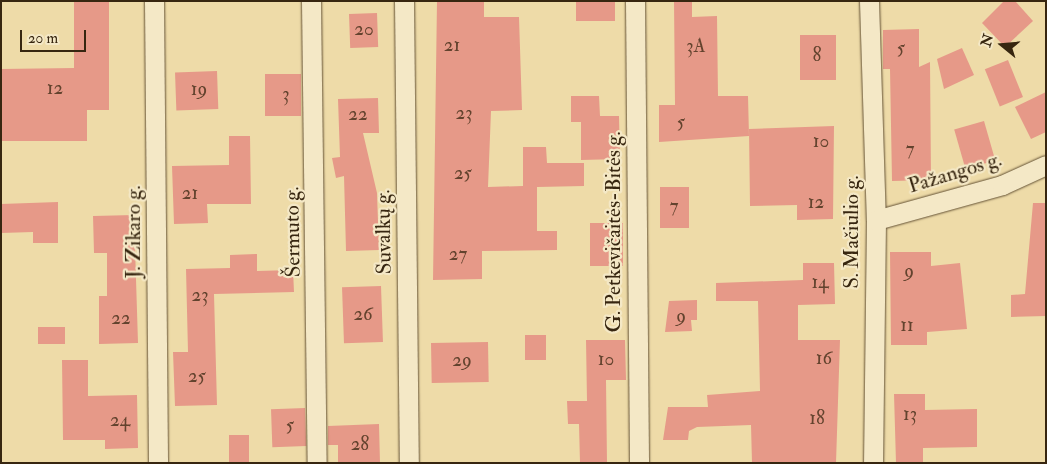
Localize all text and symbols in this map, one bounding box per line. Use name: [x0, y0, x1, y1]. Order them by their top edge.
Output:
house number: 20: [354, 19, 374, 41]
scale bar: [22, 20, 89, 52]
north arrow: [977, 20, 1027, 70]
text: 20 m: [28, 29, 58, 48]
text: N: [977, 32, 997, 49]
house number: 21: [444, 35, 460, 57]
house number: 3A: [686, 36, 706, 58]
house number: 5: [897, 38, 905, 60]
house number: 8: [813, 45, 821, 67]
house number: 12: [47, 78, 63, 100]
house number: 19: [191, 79, 207, 101]
house number: 3: [282, 84, 290, 106]
house number: 23: [456, 103, 472, 125]
house number: 22: [348, 104, 368, 126]
house number: 5: [677, 112, 685, 134]
street label: G. Petkevičaitės-Bitės g.: [601, 131, 627, 333]
house number: 10: [813, 131, 829, 153]
house number: 7: [906, 139, 914, 161]
street label: Pažangos g.: [905, 147, 1005, 199]
house number: 25: [454, 163, 472, 185]
street label: S. Mačiulio g.: [839, 175, 865, 289]
house number: 21: [182, 183, 198, 205]
street label: J. Zikaro g.: [121, 186, 147, 278]
street label: Šermuto g.: [280, 186, 306, 278]
street label: Suvalkų g.: [371, 189, 397, 275]
house number: 12: [808, 192, 824, 214]
house number: 7: [670, 196, 678, 218]
house number: 27: [449, 244, 467, 266]
house number: 9: [904, 261, 914, 283]
house number: 14: [811, 272, 829, 294]
house number: 23: [192, 285, 208, 307]
house number: 26: [353, 304, 373, 326]
house number: 9: [676, 306, 686, 328]
house number: 22: [111, 308, 131, 330]
house number: 11: [900, 315, 914, 337]
house number: 16: [816, 348, 832, 370]
house number: 10: [598, 349, 614, 371]
house number: 29: [452, 350, 472, 372]
house number: 25: [188, 366, 206, 388]
house number: 13: [903, 404, 917, 426]
house number: 18: [809, 408, 825, 430]
house number: 24: [110, 410, 130, 432]
house number: 5: [286, 415, 294, 437]
house number: 28: [351, 434, 369, 456]

